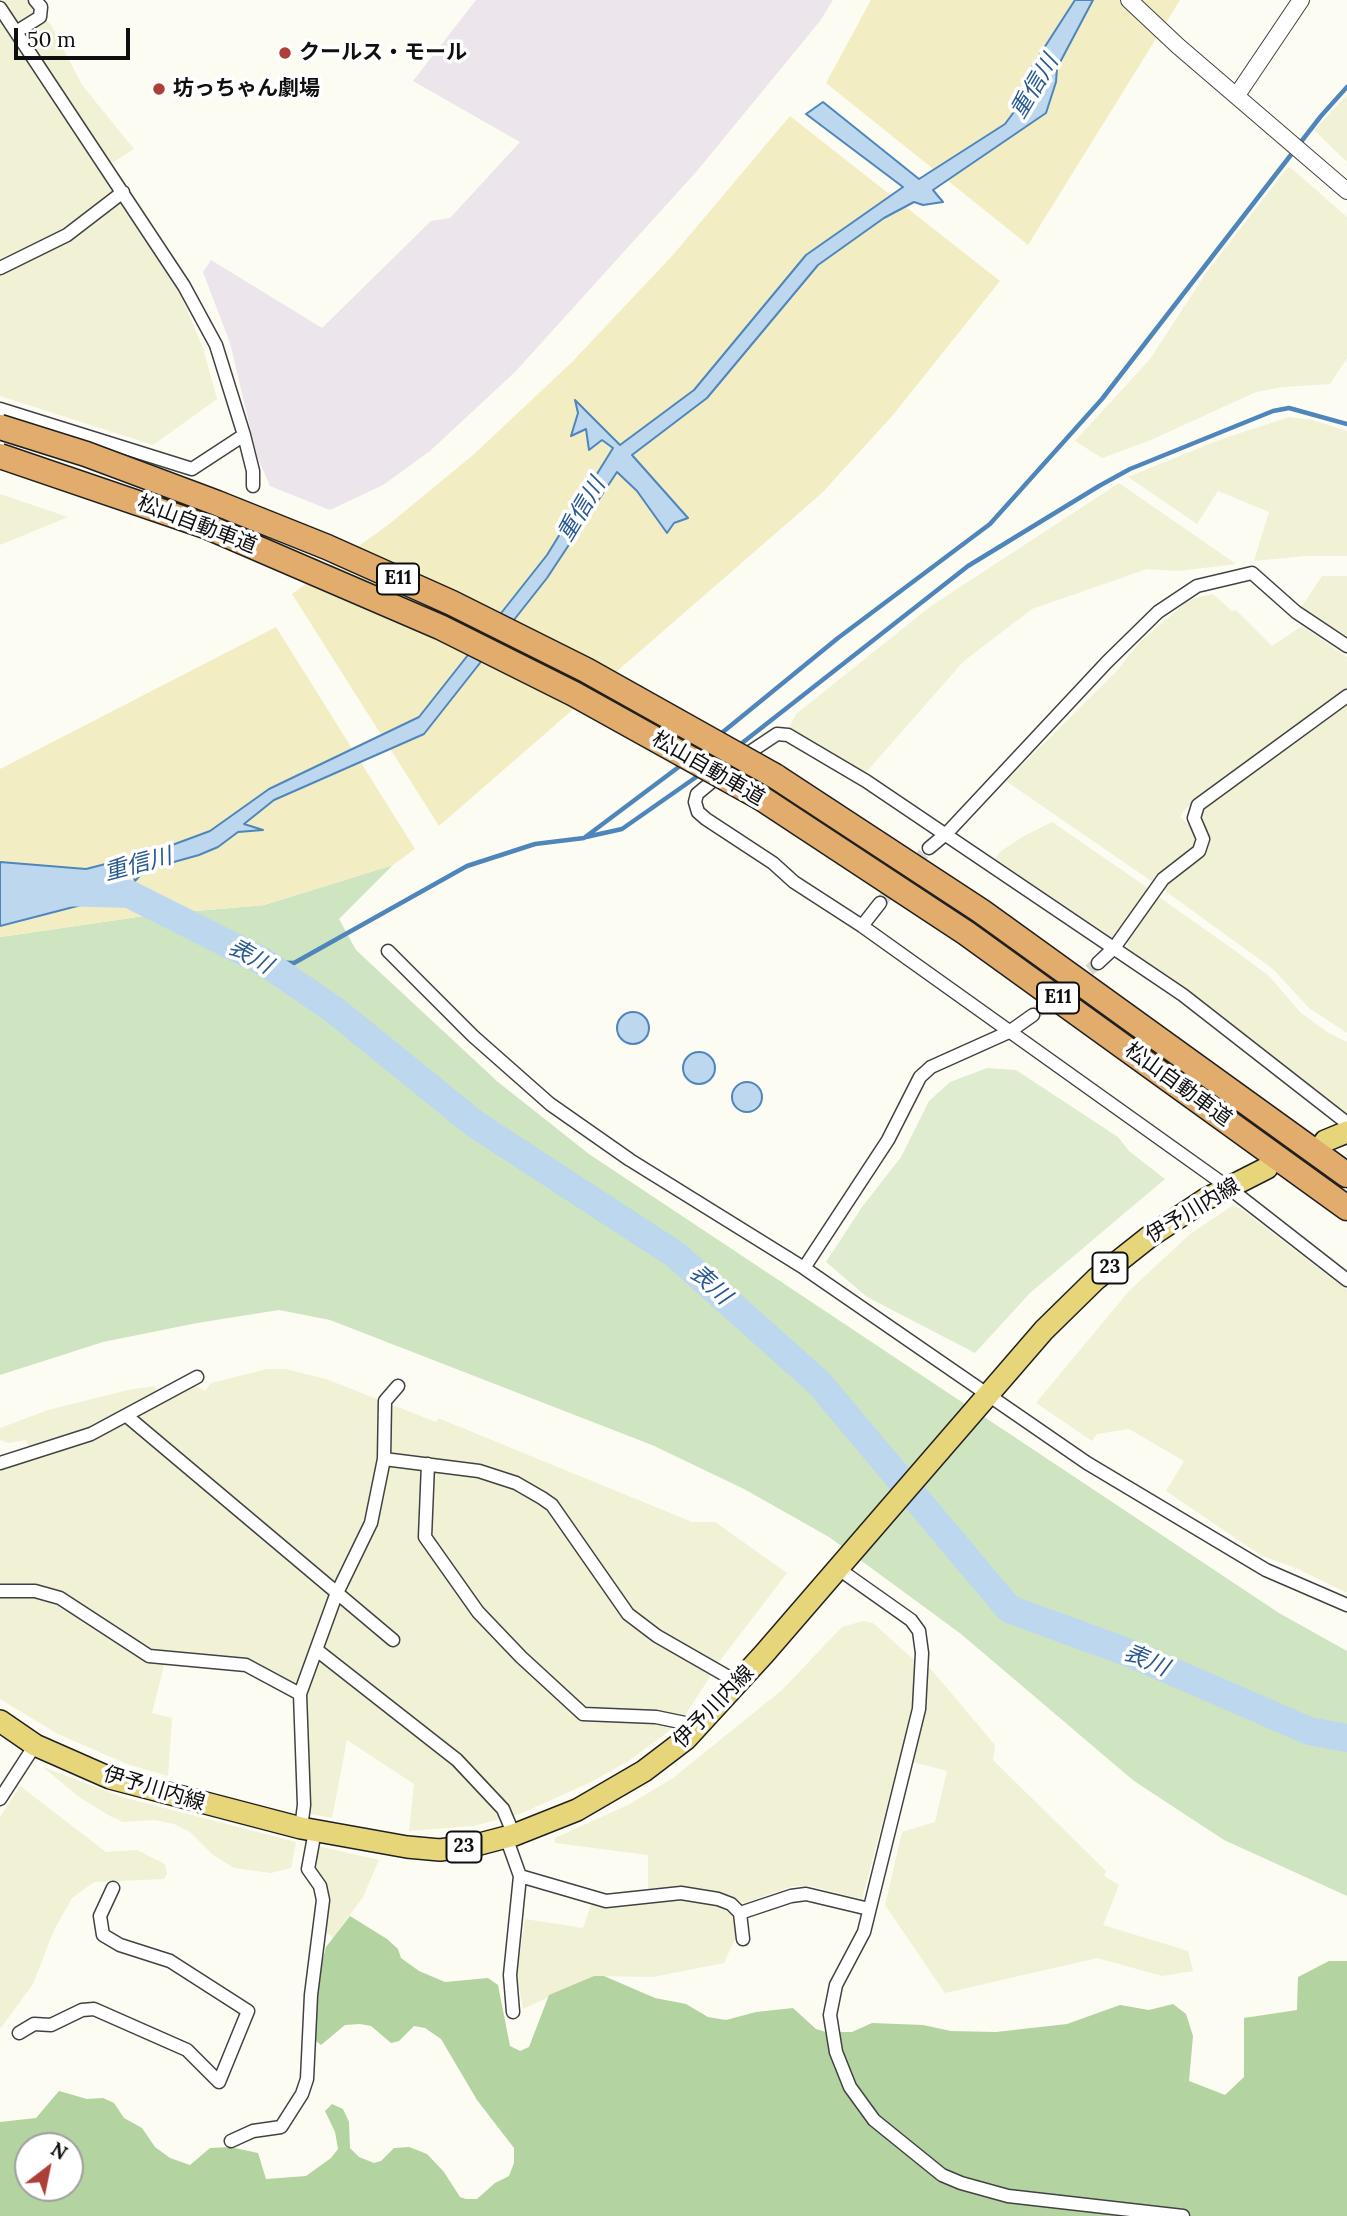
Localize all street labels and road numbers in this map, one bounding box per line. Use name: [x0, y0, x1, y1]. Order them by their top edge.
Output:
street label: 松山自動車道: [134, 491, 260, 559]
road number: E11: [377, 564, 419, 594]
street label: 松山自動車道: [647, 727, 769, 811]
road number: E11: [1037, 982, 1079, 1014]
street label: 松山自動車道: [1120, 1038, 1236, 1132]
street label: 伊予川内線: [1142, 1173, 1244, 1249]
road number: 23: [1092, 1252, 1128, 1284]
street label: 伊予川内線: [668, 1660, 760, 1754]
street label: 伊予川内線: [100, 1762, 208, 1816]
road number: 23: [447, 1831, 482, 1862]

